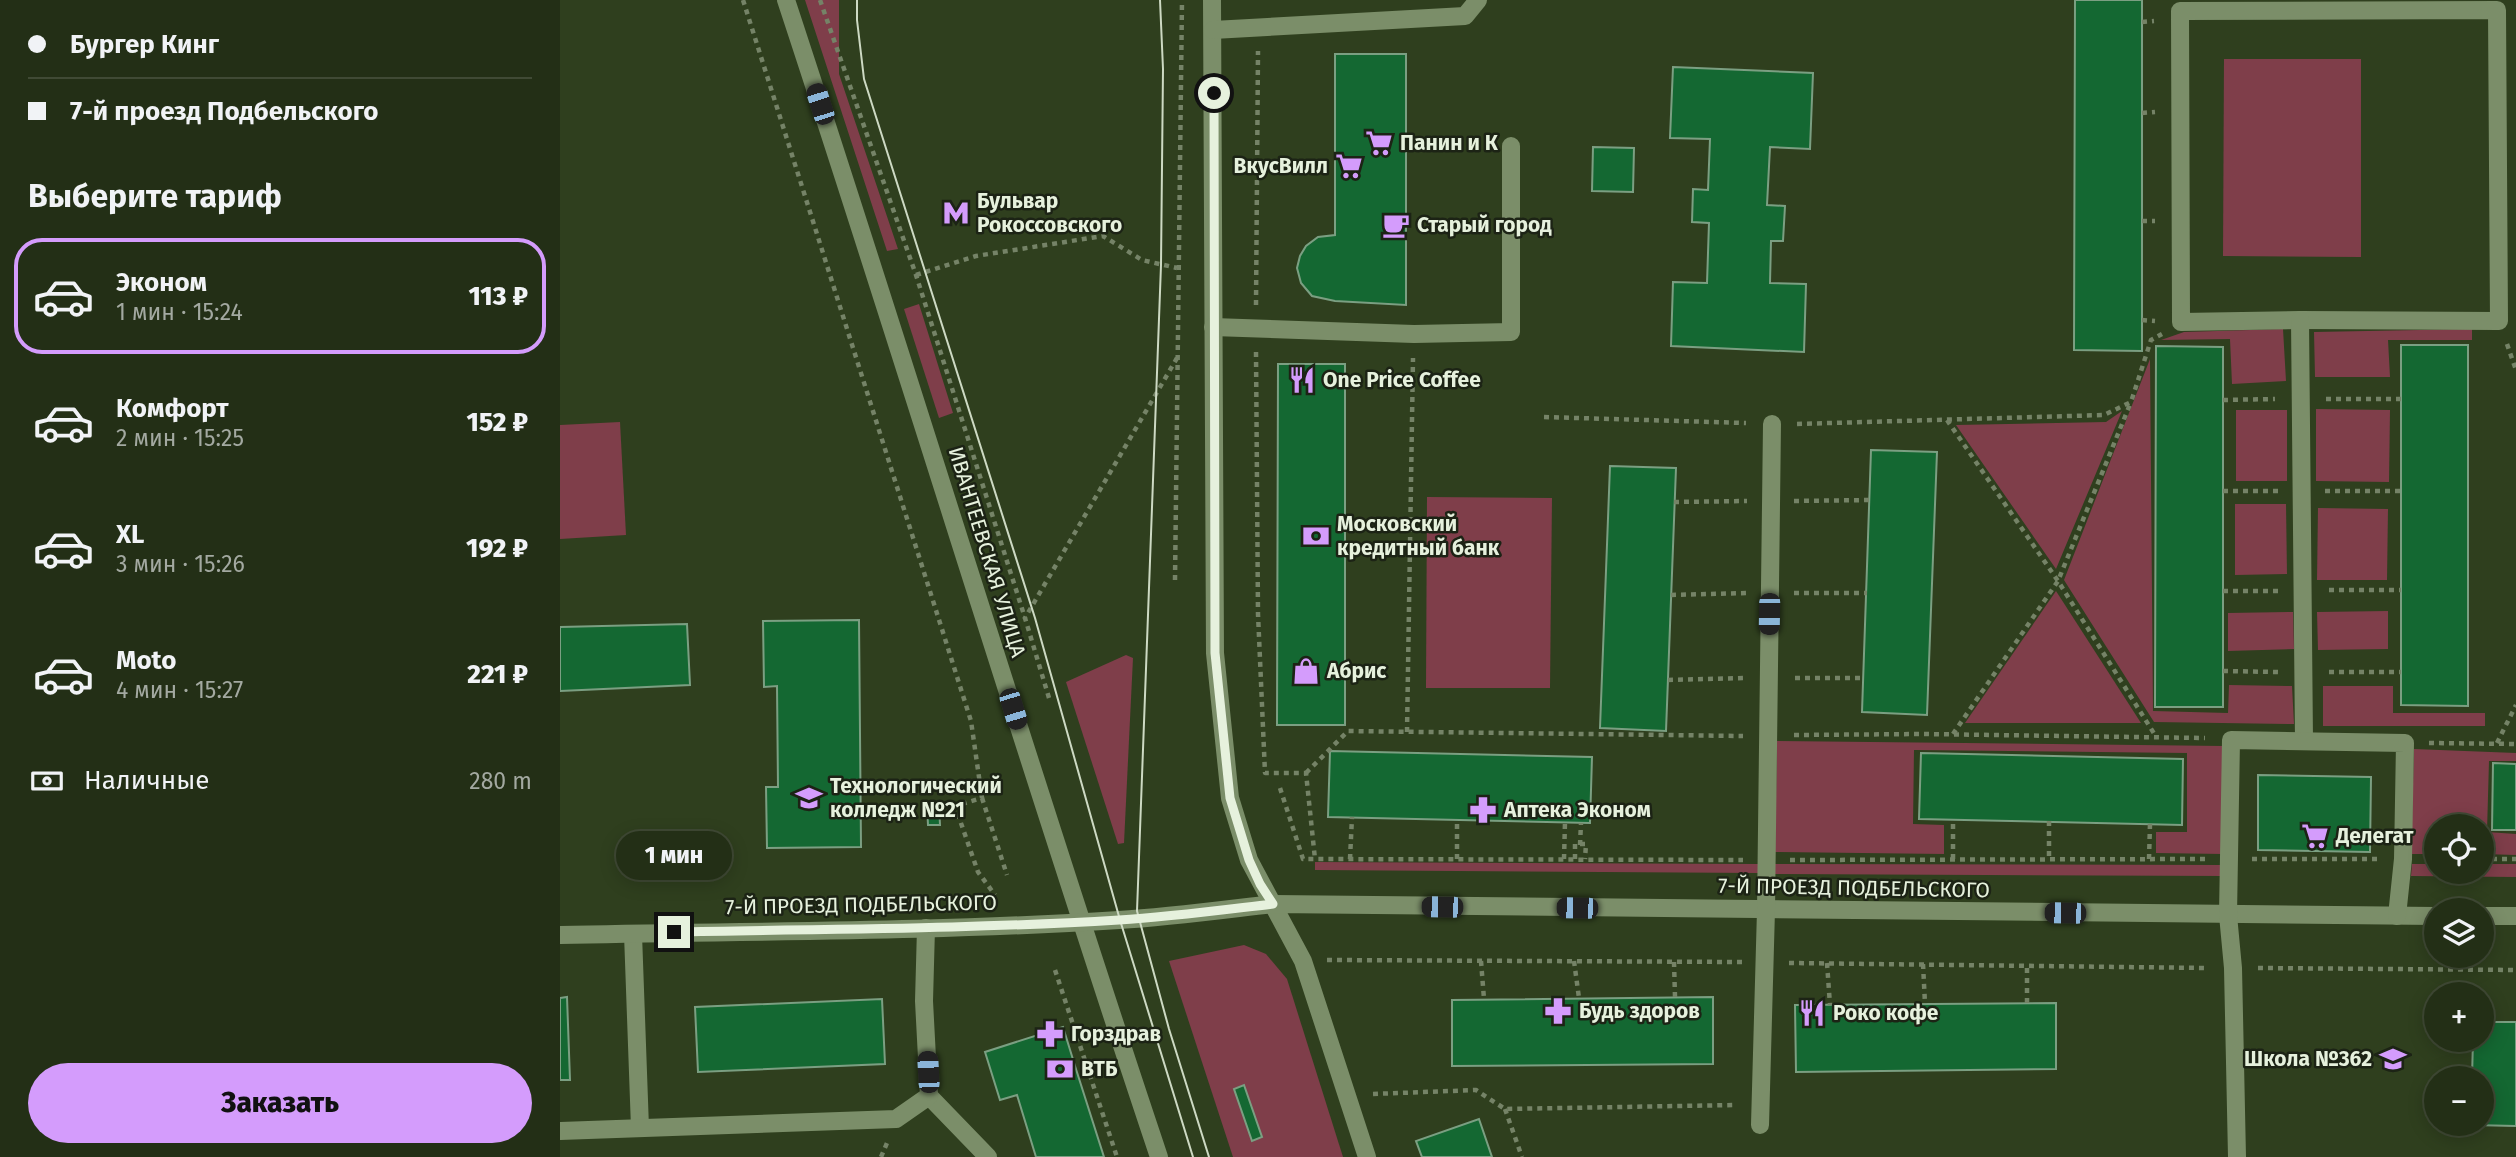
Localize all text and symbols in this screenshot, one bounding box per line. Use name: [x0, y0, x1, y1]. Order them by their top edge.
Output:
text: Бургер Кинг: [70, 29, 219, 60]
route start: [1198, 77, 1230, 109]
car: [804, 81, 837, 127]
text: 7-й проезд Подбельского: [70, 96, 378, 127]
supermarket icon: Панин и К: [1364, 128, 1394, 158]
place label: Панин и К: [1400, 130, 1499, 156]
supermarket icon: ВкусВилл: [1334, 151, 1364, 181]
place label: ВкусВилл: [1233, 153, 1328, 179]
text: Выберите тариф: [28, 177, 282, 215]
place label: Бульвар Рокоссовского: [977, 188, 1122, 238]
metro station icon: Бульвар Рокоссовского: [941, 198, 971, 228]
cafe icon: Старый город: [1381, 210, 1411, 240]
place label: Старый город: [1417, 212, 1552, 238]
icon: car: [32, 265, 95, 328]
text: Эконом: [116, 267, 207, 298]
text: 113 ₽: [469, 281, 528, 312]
text: 1 мин · 15:24: [116, 298, 243, 326]
restaurant icon: One Price Coffee: [1287, 365, 1317, 395]
place label: One Price Coffee: [1323, 367, 1481, 393]
icon: car: [32, 391, 95, 454]
text: Комфорт: [116, 393, 229, 424]
text: 152 ₽: [467, 407, 528, 438]
text: 2 мин · 15:25: [116, 424, 244, 452]
street label: ИВАНТЕЕВСКАЯ УЛИЦА: [943, 444, 1031, 660]
place label: Московский кредитный банк: [1337, 511, 1500, 561]
icon: car: [32, 517, 95, 580]
text: XL: [116, 519, 144, 550]
bank icon: Московский кредитный банк: [1301, 521, 1331, 551]
text: 192 ₽: [466, 533, 528, 564]
text: 3 мин · 15:26: [116, 550, 245, 578]
car: [1759, 593, 1780, 635]
icon: car: [32, 643, 95, 706]
text: Moto: [116, 645, 176, 676]
shop icon: Абрис: [1291, 656, 1321, 686]
place label: Абрис: [1326, 658, 1386, 684]
text: 221 ₽: [467, 659, 528, 690]
text: 4 мин · 15:27: [116, 676, 243, 704]
car: [997, 686, 1030, 732]
icon: cash: [28, 762, 66, 800]
text: Наличные: [84, 765, 209, 796]
text: 280 m: [469, 767, 532, 795]
place label: Технологический колледж №21: [830, 773, 1002, 823]
school or university icon: Технологический колледж №21: [794, 783, 824, 813]
pharmacy icon: Аптека Эконом: [1468, 795, 1498, 825]
place label: Аптека Эконом: [1503, 797, 1651, 823]
map controls: [2424, 814, 2494, 1136]
button: locate: [2424, 814, 2494, 884]
supermarket icon: Делегат: [2300, 821, 2330, 851]
place label: Делегат: [2335, 823, 2415, 849]
callout: 1 мин: [616, 830, 732, 880]
text: 1 мин: [645, 841, 703, 869]
street label: 7-Й ПРОЕЗД ПОДБЕЛЬСКОГО: [1718, 873, 1990, 903]
street label: 7-Й ПРОЕЗД ПОДБЕЛЬСКОГО: [725, 890, 997, 920]
car: [1421, 896, 1464, 918]
car: [1556, 897, 1599, 919]
button: layers: [2424, 898, 2494, 968]
car: [2044, 902, 2087, 924]
route end: [658, 916, 690, 948]
button: +: [2424, 982, 2494, 1052]
pharmacy icon: Будь здоров: [1543, 996, 1573, 1026]
place label: Будь здоров: [1579, 998, 1700, 1024]
restaurant icon: Роко кофе: [1797, 998, 1827, 1028]
place label: Роко кофе: [1833, 1000, 1939, 1026]
pharmacy icon: Горздрав: [1035, 1019, 1065, 1049]
place label: Горздрав: [1071, 1021, 1161, 1047]
school or university icon: Школа №362: [2378, 1044, 2408, 1074]
place label: Школа №362: [2244, 1046, 2372, 1072]
car: [917, 1050, 940, 1094]
bank icon: ВТБ: [1045, 1054, 1075, 1084]
place label: ВТБ: [1081, 1056, 1118, 1082]
button: Заказать: [28, 1063, 532, 1143]
button: −: [2424, 1066, 2494, 1136]

